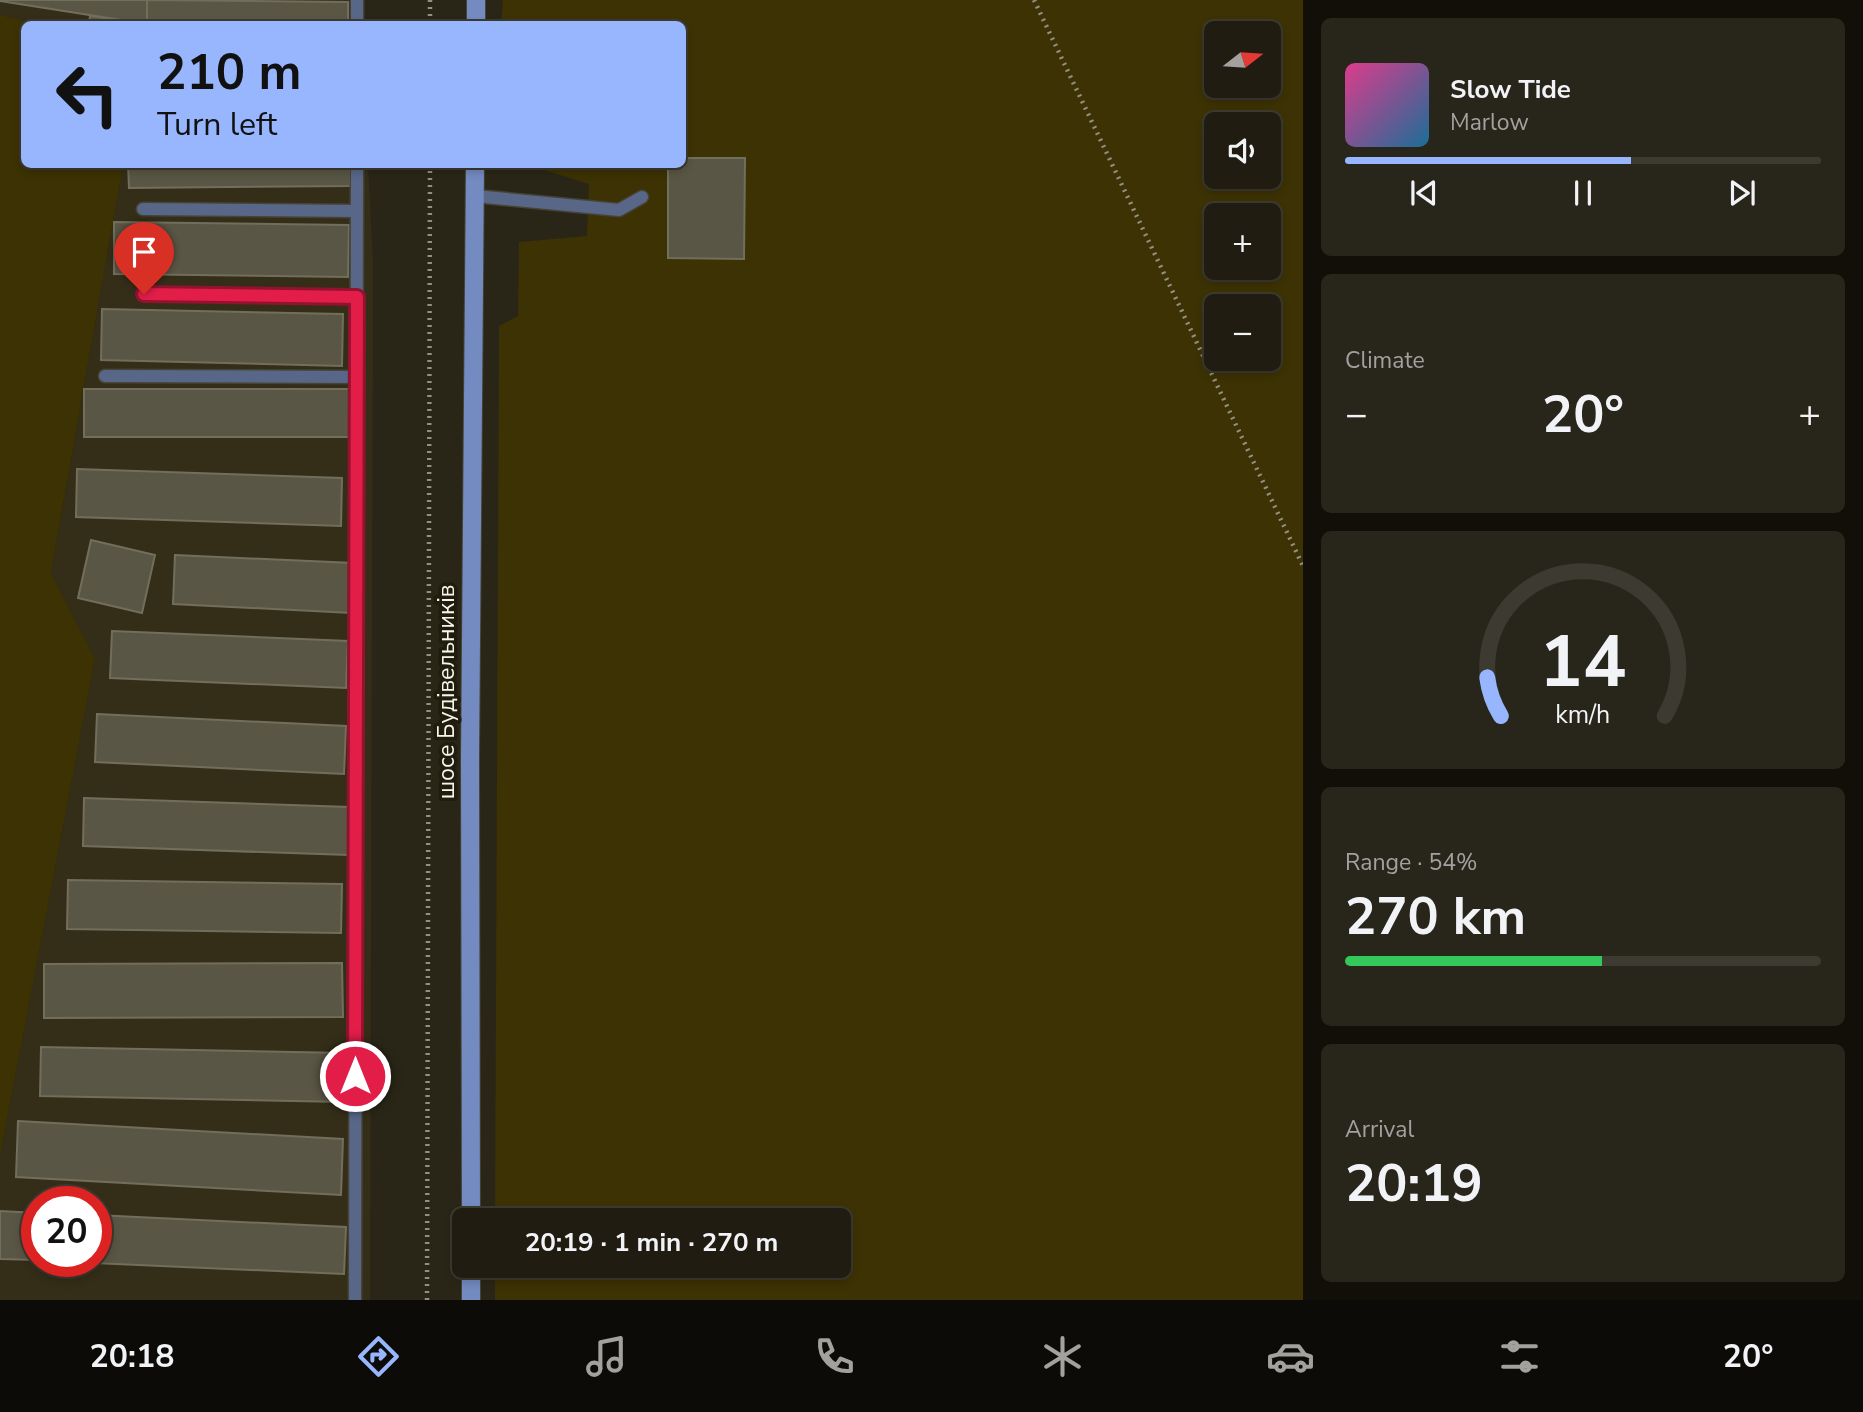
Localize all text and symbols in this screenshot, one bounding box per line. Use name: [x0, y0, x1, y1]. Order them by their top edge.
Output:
north arrow: [1204, 21, 1281, 98]
map controls: [1204, 21, 1281, 371]
text: 210 m: [157, 39, 301, 106]
icon: left: [42, 49, 133, 140]
text: Slow Tide: [1450, 72, 1571, 107]
text: Turn left: [157, 103, 277, 146]
text: Marlow: [1450, 107, 1529, 138]
button: sound: [1204, 112, 1281, 189]
icon: previous: [1405, 174, 1443, 212]
icon: pause: [1564, 174, 1602, 212]
icon: next: [1723, 174, 1761, 212]
button: +: [1204, 203, 1281, 280]
pin: [114, 222, 174, 294]
icon: arrive: [125, 233, 163, 271]
button: −: [1204, 294, 1281, 371]
text: Climate: [1345, 345, 1425, 376]
text: 20°: [1542, 379, 1624, 450]
text: −: [1345, 389, 1368, 440]
text: +: [1798, 389, 1821, 440]
street label: шосе Будівельників: [431, 585, 462, 799]
text: 14: [1539, 612, 1627, 712]
text: km/h: [1555, 698, 1611, 732]
text: Range · 54%: [1345, 847, 1477, 878]
text: 270 km: [1345, 881, 1526, 952]
position arrow: [318, 1039, 392, 1113]
text: Arrival: [1345, 1114, 1414, 1145]
text: 20:19: [1345, 1148, 1483, 1219]
speed limit sign: 20: [21, 1186, 112, 1277]
text: 20:19 · 1 min · 270 m: [525, 1225, 778, 1260]
icon: directions: [354, 1332, 403, 1381]
icon: music: [582, 1332, 631, 1381]
icon: phone: [810, 1332, 859, 1381]
icon: climate: [1038, 1332, 1087, 1381]
icon: car: [1266, 1332, 1315, 1381]
icon: filters: [1495, 1332, 1544, 1381]
text: 20:18: [90, 1335, 174, 1378]
text: 20°: [1723, 1335, 1773, 1378]

